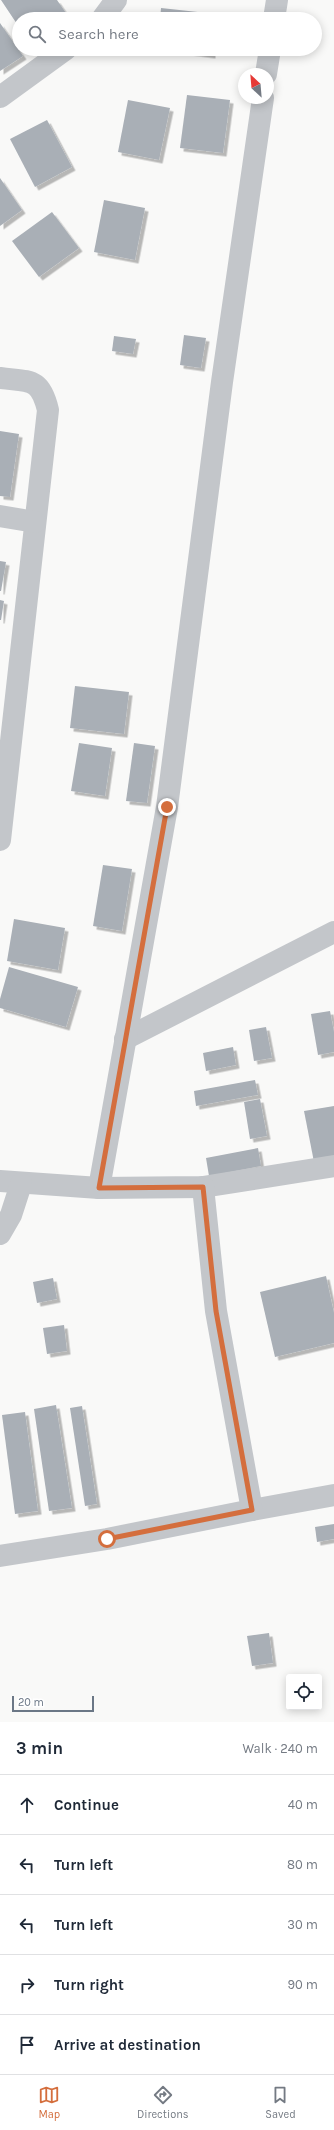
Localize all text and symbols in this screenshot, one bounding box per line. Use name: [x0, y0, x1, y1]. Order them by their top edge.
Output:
search box: [12, 12, 322, 56]
icon: search: [26, 23, 48, 45]
text: Search here: [58, 25, 139, 43]
north arrow: [238, 68, 274, 104]
route end: [158, 798, 176, 816]
route start: [98, 1530, 116, 1548]
map controls: [286, 1674, 322, 1710]
button: locate: [286, 1674, 322, 1710]
scale bar: [12, 1694, 94, 1713]
text: 20 m: [18, 1696, 44, 1709]
text: 3 min: [16, 1738, 63, 1758]
text: Walk · 240 m: [242, 1741, 318, 1756]
icon: ahead: [16, 1794, 38, 1816]
text: Continue: [54, 1796, 119, 1814]
text: 40 m: [288, 1797, 318, 1812]
icon: left: [16, 1854, 38, 1876]
text: Turn left: [54, 1856, 113, 1874]
text: 80 m: [287, 1857, 318, 1872]
icon: left: [16, 1914, 38, 1936]
text: Turn left: [54, 1916, 113, 1934]
text: 30 m: [287, 1917, 318, 1932]
icon: right: [16, 1974, 38, 1996]
text: Turn right: [54, 1976, 124, 1994]
text: 90 m: [287, 1977, 318, 1992]
icon: arrive: [16, 2034, 38, 2056]
text: Arrive at destination: [54, 2036, 201, 2054]
tab: Map: [38, 2084, 60, 2121]
tab: Directions: [137, 2084, 189, 2121]
tab: Saved: [265, 2084, 296, 2121]

